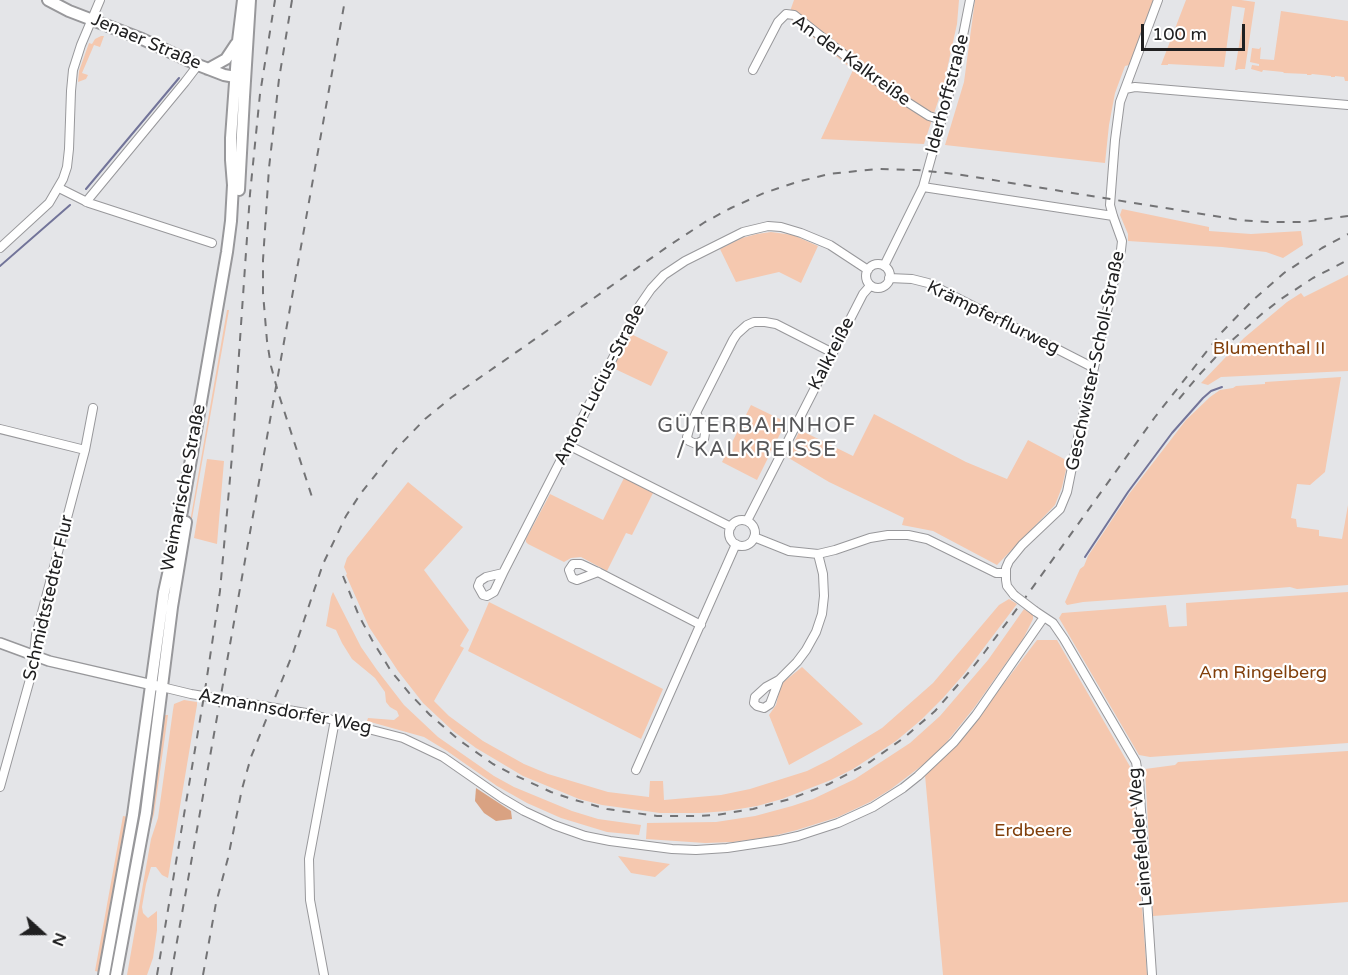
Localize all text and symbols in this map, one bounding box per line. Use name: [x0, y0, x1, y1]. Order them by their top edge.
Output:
street label: Jenaer Straße: [88, 9, 204, 75]
street label: An der Kalkreiße: [788, 11, 914, 111]
scale bar: [1144, 12, 1248, 50]
text: 100 m: [1152, 23, 1207, 45]
street label: Iderhoffstraße: [922, 32, 974, 156]
street label: Geschwister-Scholl-Straße: [1062, 249, 1130, 473]
street label: Krämpferflurweg: [923, 276, 1063, 360]
street label: Anton-Lucius-Straße: [550, 301, 650, 469]
street label: Kalkreiße: [804, 314, 860, 394]
park label: Blumenthal II: [1213, 338, 1325, 360]
street label: Weimarische Straße: [157, 403, 211, 573]
district label: GÜTERBAHNHOF / KALKREISSE: [657, 413, 857, 463]
street label: Schmidtstedter Flur: [19, 513, 79, 683]
park label: Am Ringelberg: [1199, 662, 1327, 684]
street label: Azmannsdorfer Weg: [197, 685, 373, 739]
street label: Leinefelder Weg: [1124, 767, 1158, 907]
park label: Erdbeere: [994, 820, 1072, 842]
north arrow: [12, 903, 72, 963]
text: N: [47, 930, 70, 949]

